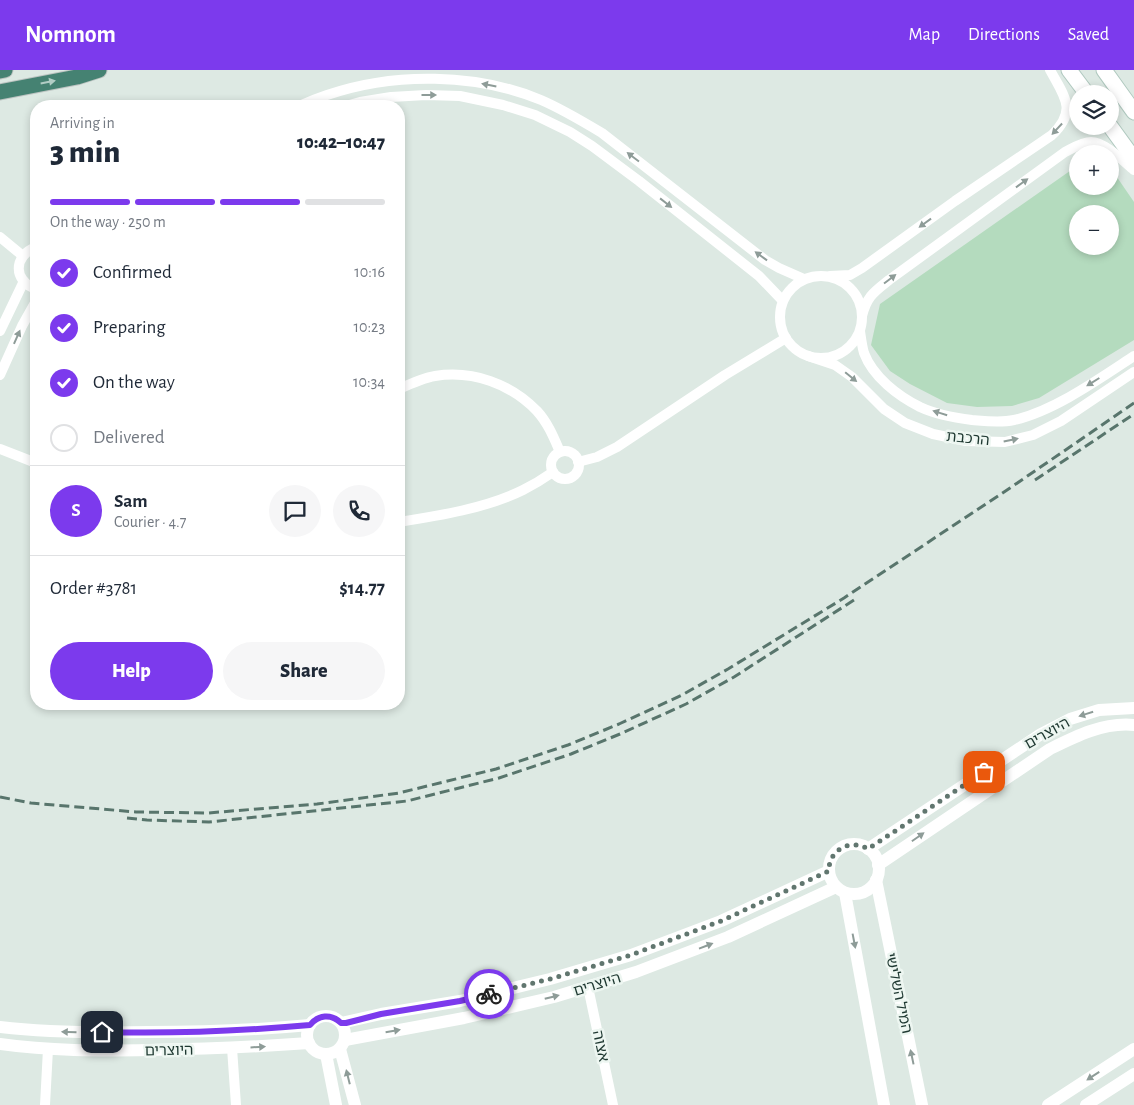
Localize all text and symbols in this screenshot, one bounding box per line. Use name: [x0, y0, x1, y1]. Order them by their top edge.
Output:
text: Nomnom: [25, 23, 116, 47]
text: Map: [909, 26, 940, 44]
text: Directions: [968, 26, 1040, 44]
text: Saved: [1068, 26, 1109, 44]
one-way arrow: [40, 78, 56, 86]
one-way arrow: [481, 81, 497, 89]
map controls: [1069, 85, 1119, 255]
button: layers: [1069, 85, 1119, 135]
one-way arrow: [421, 91, 437, 99]
text: Arriving in: [50, 115, 115, 131]
one-way arrow: [1051, 123, 1063, 135]
text: 10:42–10:47: [297, 133, 385, 152]
text: 3 min: [50, 136, 120, 168]
button: +: [1069, 145, 1119, 195]
one-way arrow: [627, 151, 640, 162]
one-way arrow: [1015, 178, 1028, 189]
one-way arrow: [660, 197, 673, 208]
button: −: [1069, 205, 1119, 255]
text: On the way · 250 m: [50, 214, 166, 230]
one-way arrow: [918, 218, 932, 228]
one-way arrow: [755, 251, 768, 262]
icon: check: [50, 259, 78, 287]
text: Confirmed: [93, 263, 172, 282]
text: 10:16: [354, 264, 385, 280]
one-way arrow: [883, 273, 896, 284]
icon: check: [50, 314, 78, 342]
text: Preparing: [93, 318, 166, 337]
text: 10:23: [354, 319, 385, 335]
one-way arrow: [13, 330, 21, 344]
icon: check: [50, 369, 78, 397]
one-way arrow: [844, 372, 857, 383]
text: On the way: [93, 373, 175, 392]
text: 10:34: [353, 374, 385, 390]
one-way arrow: [1086, 378, 1099, 387]
one-way arrow: [933, 409, 948, 417]
text: Delivered: [93, 428, 165, 447]
street label: הרכבת: [946, 429, 990, 448]
one-way arrow: [1003, 436, 1018, 444]
button: chat: [269, 485, 321, 537]
button: phone: [333, 485, 385, 537]
text: Sam: [114, 492, 148, 511]
text: S: [71, 501, 81, 520]
text: Courier · 4.7: [114, 514, 186, 530]
text: Order #3781: [50, 579, 137, 598]
text: $14.77: [339, 579, 385, 598]
button: Help: [50, 642, 213, 700]
button: Share: [223, 642, 385, 700]
one-way arrow: [1078, 710, 1093, 718]
street label: היוצרים: [1022, 715, 1072, 752]
pin: [963, 751, 1005, 793]
icon: bag: [970, 758, 998, 786]
one-way arrow: [912, 832, 925, 842]
one-way arrow: [850, 933, 858, 949]
one-way arrow: [699, 941, 713, 949]
street label: המיל השלישי: [883, 951, 914, 1035]
courier: [464, 969, 514, 1019]
street label: היוצרים: [572, 970, 623, 999]
icon: bike: [475, 980, 503, 1008]
one-way arrow: [544, 993, 559, 1001]
pin: [81, 1011, 123, 1053]
icon: home: [88, 1018, 116, 1046]
one-way arrow: [385, 1027, 400, 1035]
one-way arrow: [60, 1028, 76, 1036]
street label: אצוה: [590, 1029, 611, 1063]
one-way arrow: [251, 1042, 267, 1050]
street label: היוצרים: [144, 1043, 194, 1058]
one-way arrow: [908, 1049, 916, 1065]
one-way arrow: [344, 1069, 352, 1084]
one-way arrow: [1087, 1071, 1100, 1081]

